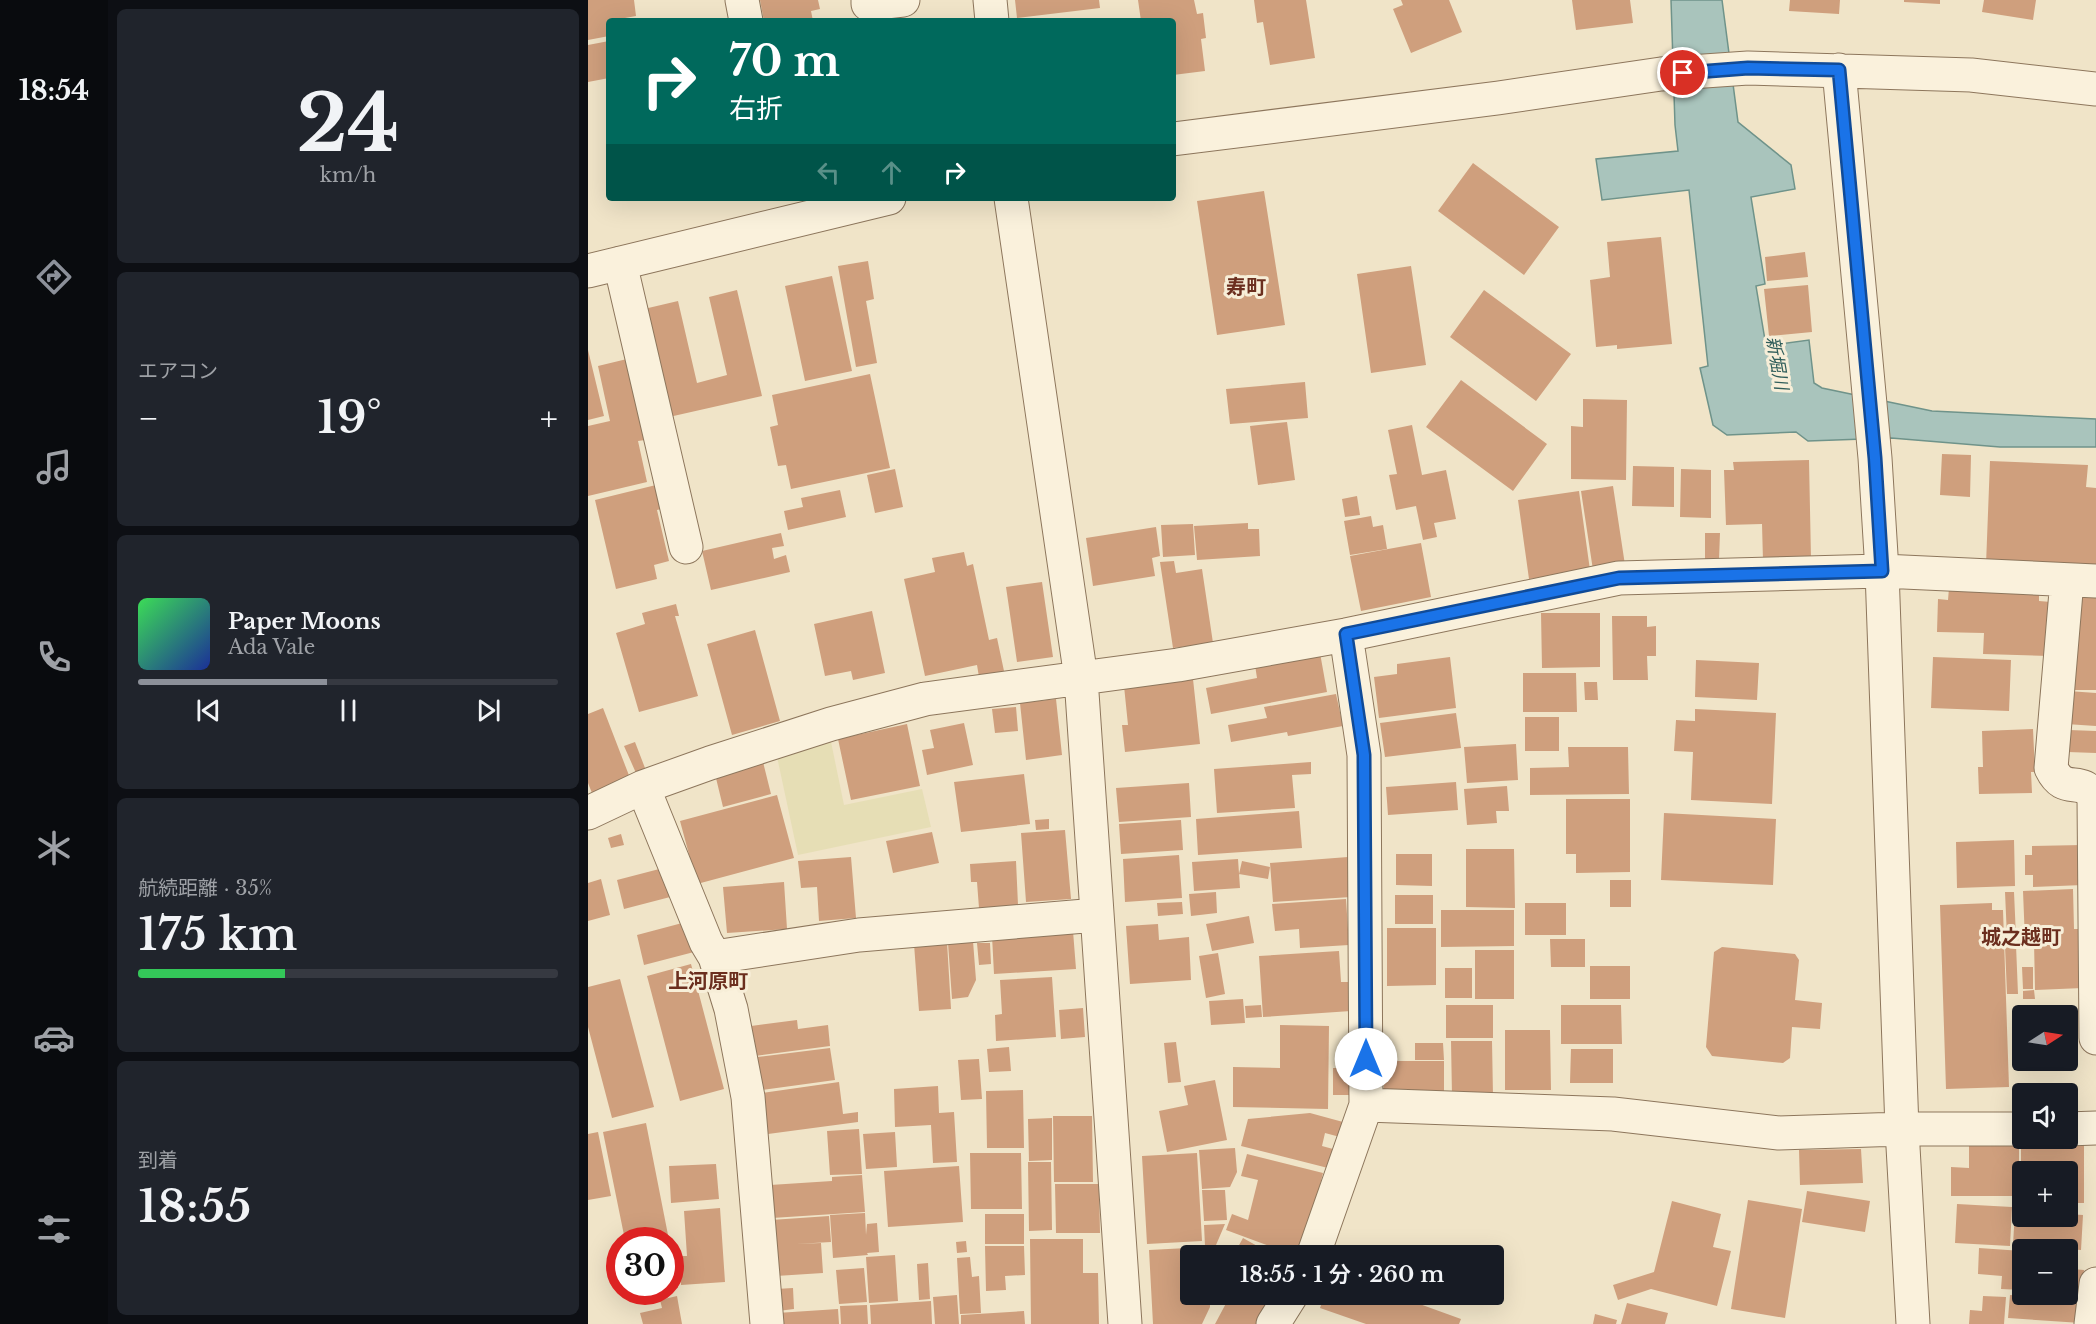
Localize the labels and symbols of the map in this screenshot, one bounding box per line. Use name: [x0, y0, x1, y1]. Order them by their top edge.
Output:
pin: [1657, 47, 1708, 98]
district label: 寿町: [1226, 275, 1266, 299]
water label: 新堀川: [1761, 335, 1793, 393]
district label: 城之越町: [1981, 925, 2061, 949]
district label: 上河原町: [668, 969, 748, 993]
north arrow: [2012, 1005, 2078, 1071]
position arrow: [1334, 1027, 1398, 1091]
speed limit sign: 30: [606, 1227, 684, 1305]

